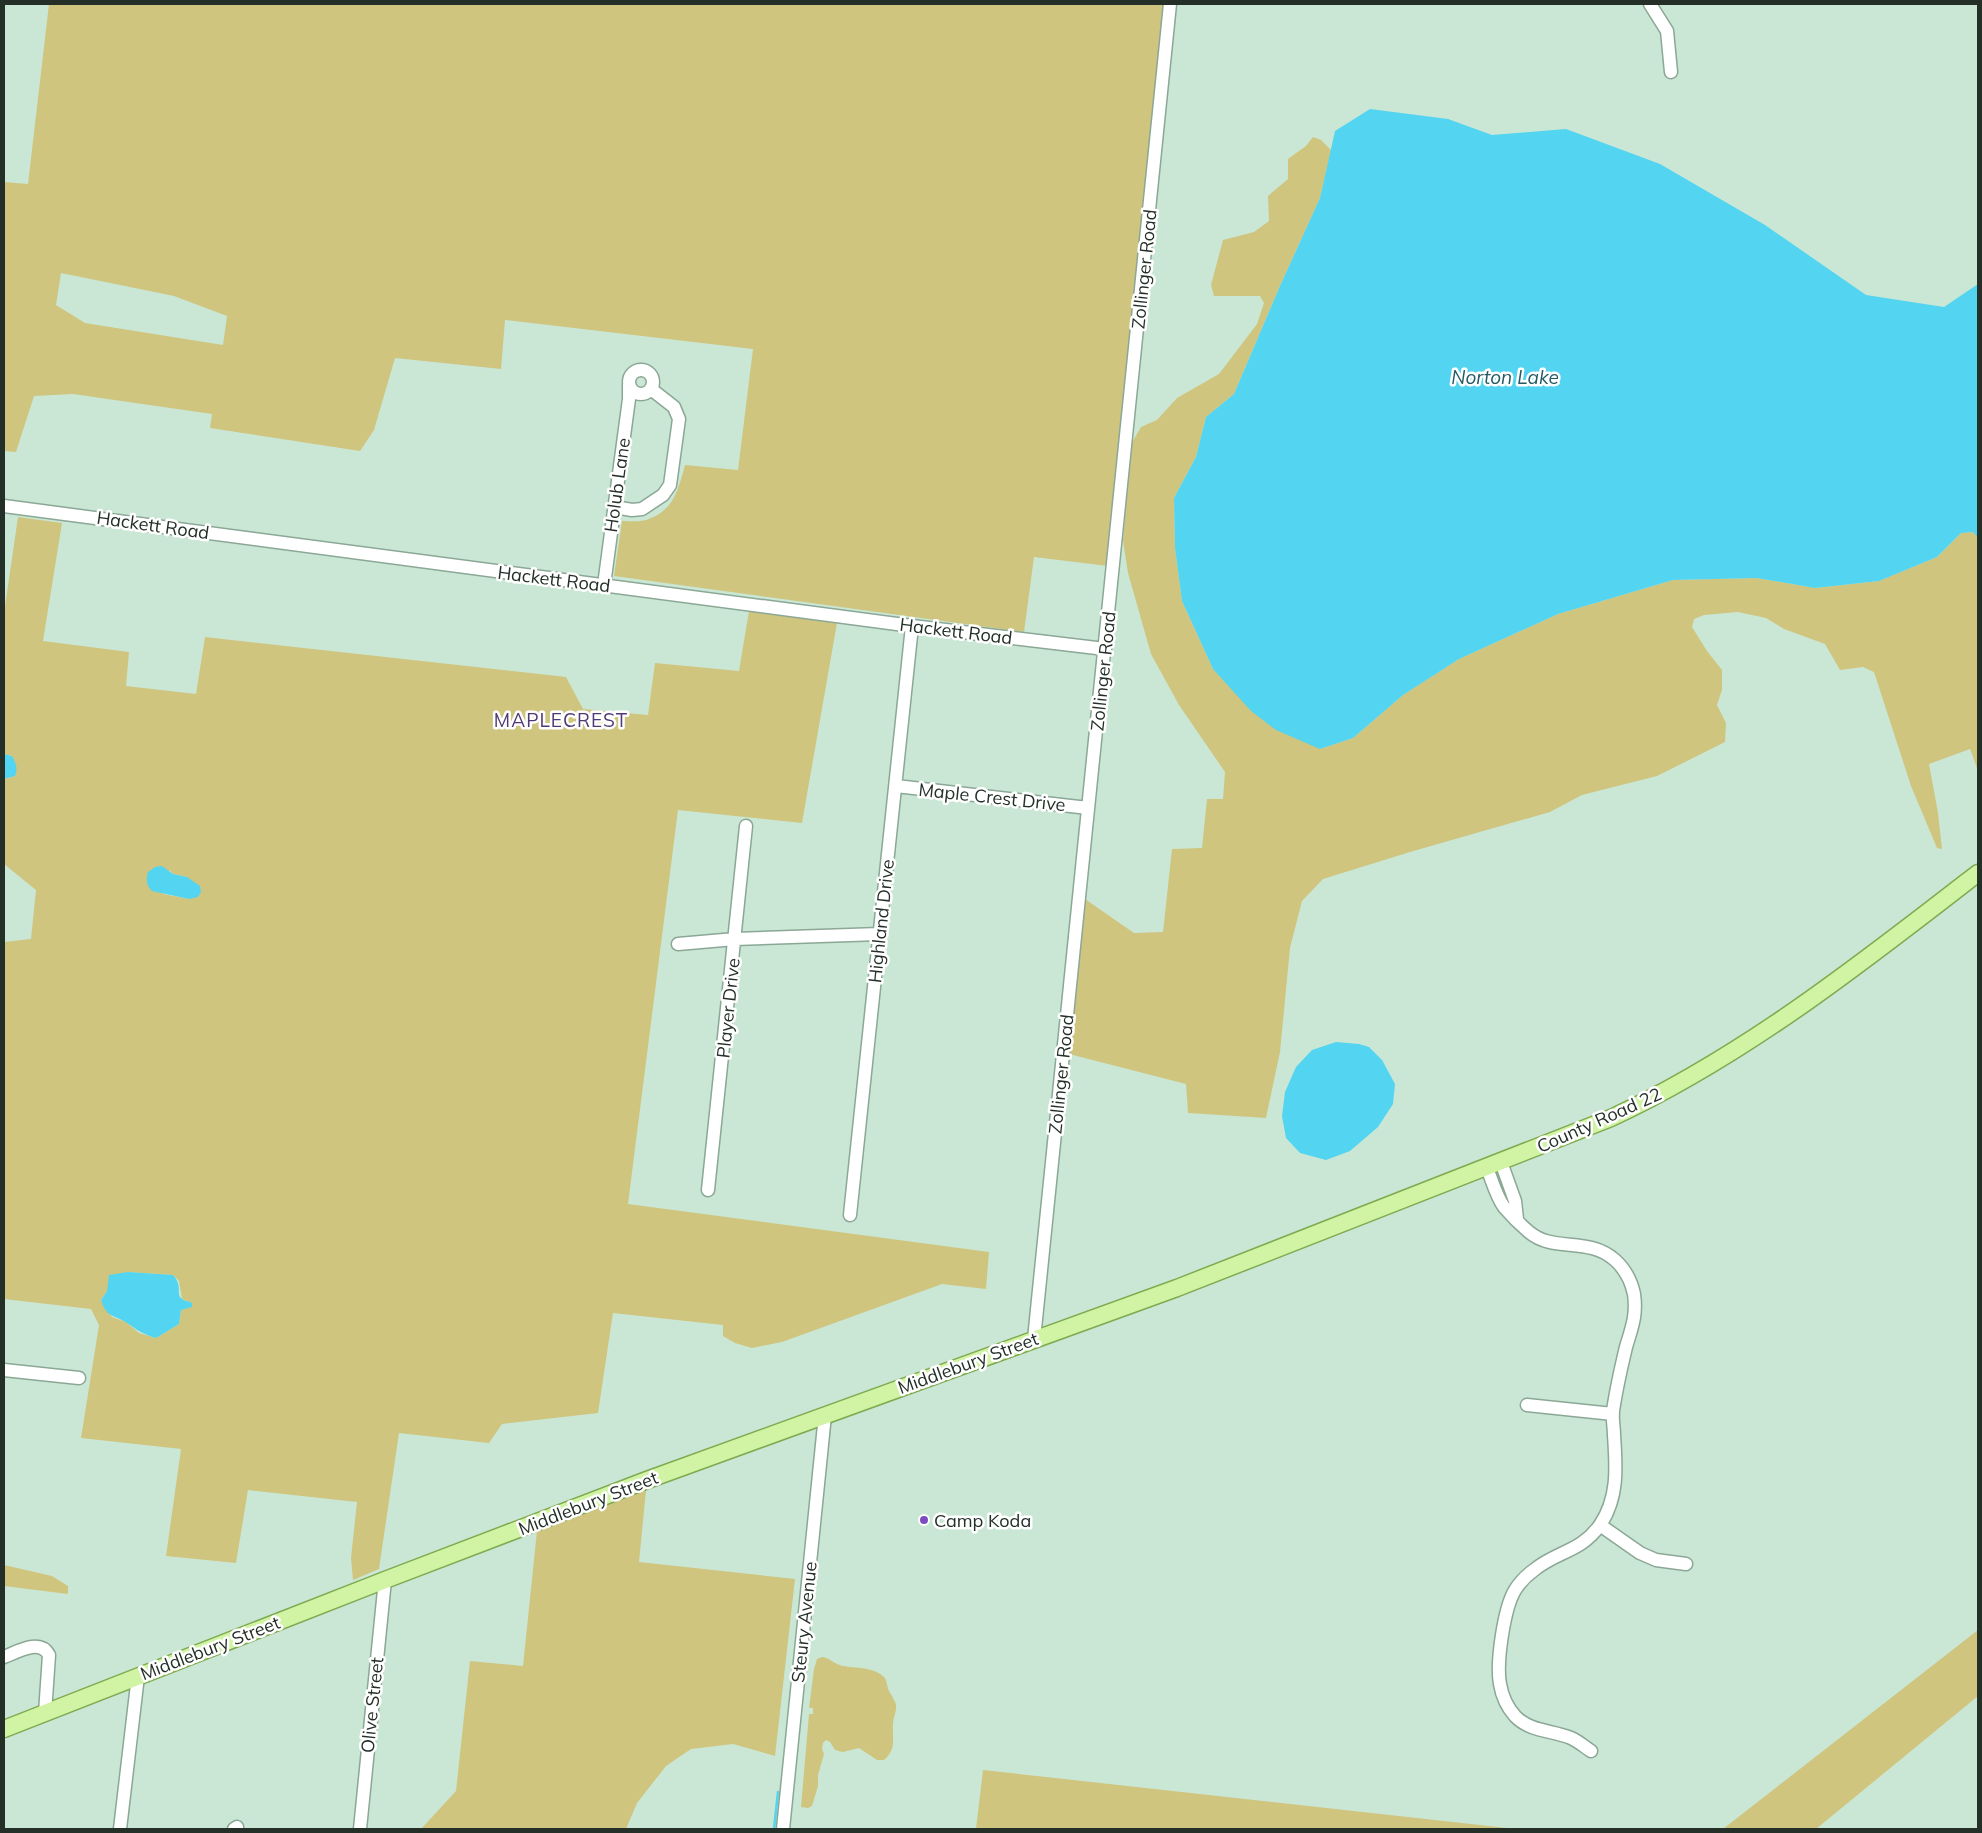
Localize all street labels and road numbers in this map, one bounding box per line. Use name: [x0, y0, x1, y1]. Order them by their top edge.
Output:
street label: Zollinger Road: [1126, 208, 1162, 330]
street label: Holub Lane: [599, 436, 635, 534]
street label: Hackett Road: [95, 506, 211, 544]
street label: Hackett Road: [496, 561, 612, 597]
street label: Zollinger Road: [1085, 610, 1121, 732]
street label: Hackett Road: [898, 613, 1014, 649]
street label: Maple Crest Drive: [917, 778, 1067, 816]
street label: Highland Drive: [863, 858, 899, 984]
street label: Player Drive: [711, 957, 745, 1059]
street label: Zollinger Road: [1043, 1013, 1079, 1135]
street label: County Road 22: [1533, 1082, 1665, 1158]
street label: Middlebury Street: [895, 1327, 1041, 1399]
street label: Middlebury Street: [515, 1466, 661, 1540]
street label: Steury Avenue: [786, 1560, 822, 1684]
street label: Middlebury Street: [137, 1611, 283, 1685]
street label: Olive Street: [356, 1656, 388, 1754]

